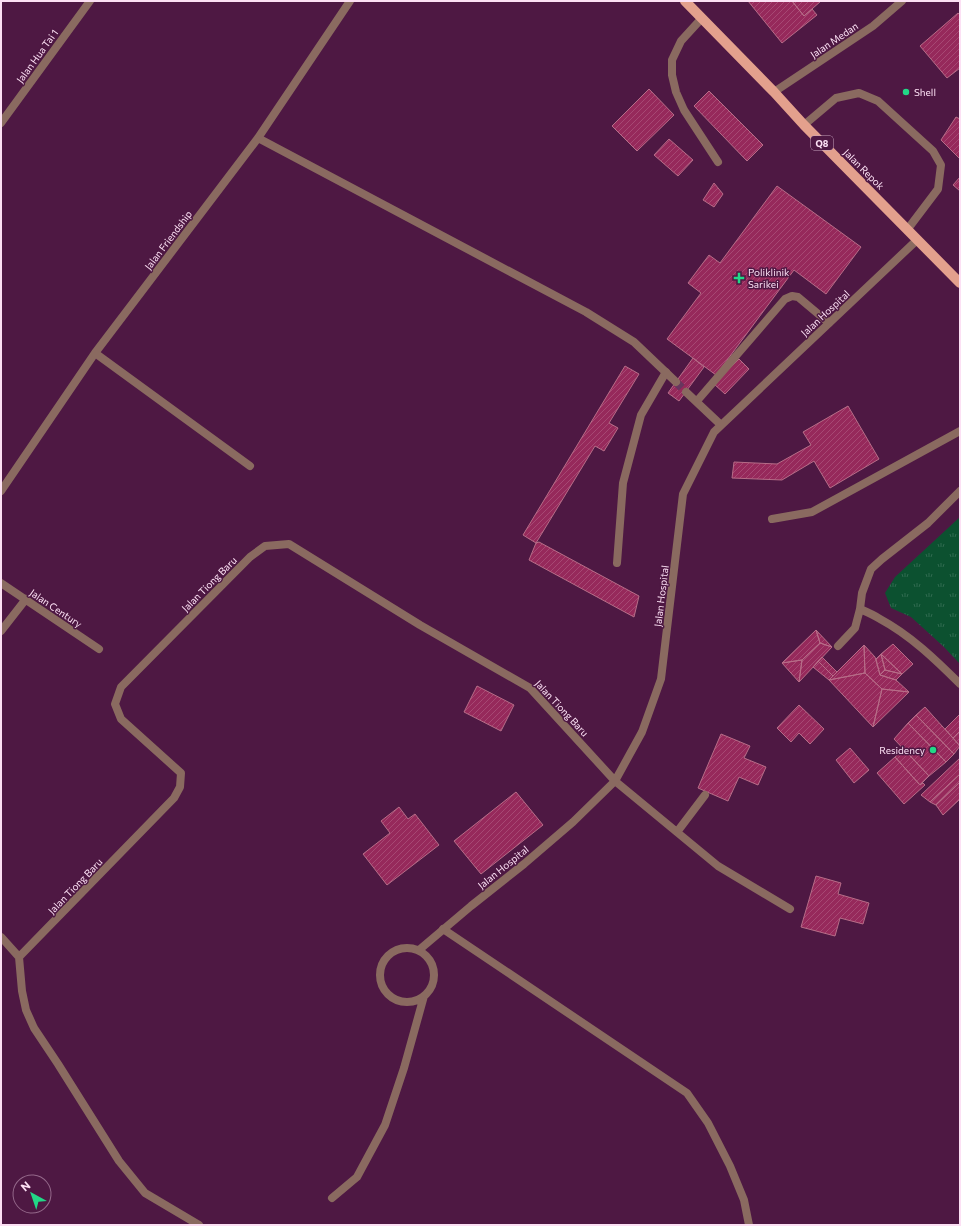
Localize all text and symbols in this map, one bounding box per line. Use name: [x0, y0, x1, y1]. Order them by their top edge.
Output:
street label: Jalan Medan: [808, 20, 860, 60]
street label: Jalan Hua Tai 1: [14, 27, 60, 85]
place label: Shell: [914, 86, 936, 98]
marker: Shell: [901, 87, 911, 97]
road number: Q8: [811, 136, 833, 150]
street label: Jalan Repok: [841, 146, 887, 192]
street label: Jalan Friendship: [142, 208, 194, 272]
place label: Poliklinik Sarikei: [748, 266, 790, 290]
marker: Poliklinik Sarikei: [733, 272, 745, 284]
street label: Jalan Hospital: [798, 288, 852, 338]
street label: Jalan Tiong Baru: [179, 554, 239, 614]
street label: Jalan Hospital: [651, 565, 671, 627]
street label: Jalan Century: [28, 586, 84, 630]
street label: Jalan Tiong Baru: [533, 677, 591, 739]
place label: Residency: [879, 744, 925, 756]
marker: Residency: [928, 745, 938, 755]
street label: Jalan Hospital: [475, 843, 531, 891]
street label: Jalan Tiong Baru: [45, 856, 105, 916]
north arrow: [12, 1174, 52, 1214]
text: N: [18, 1178, 33, 1194]

